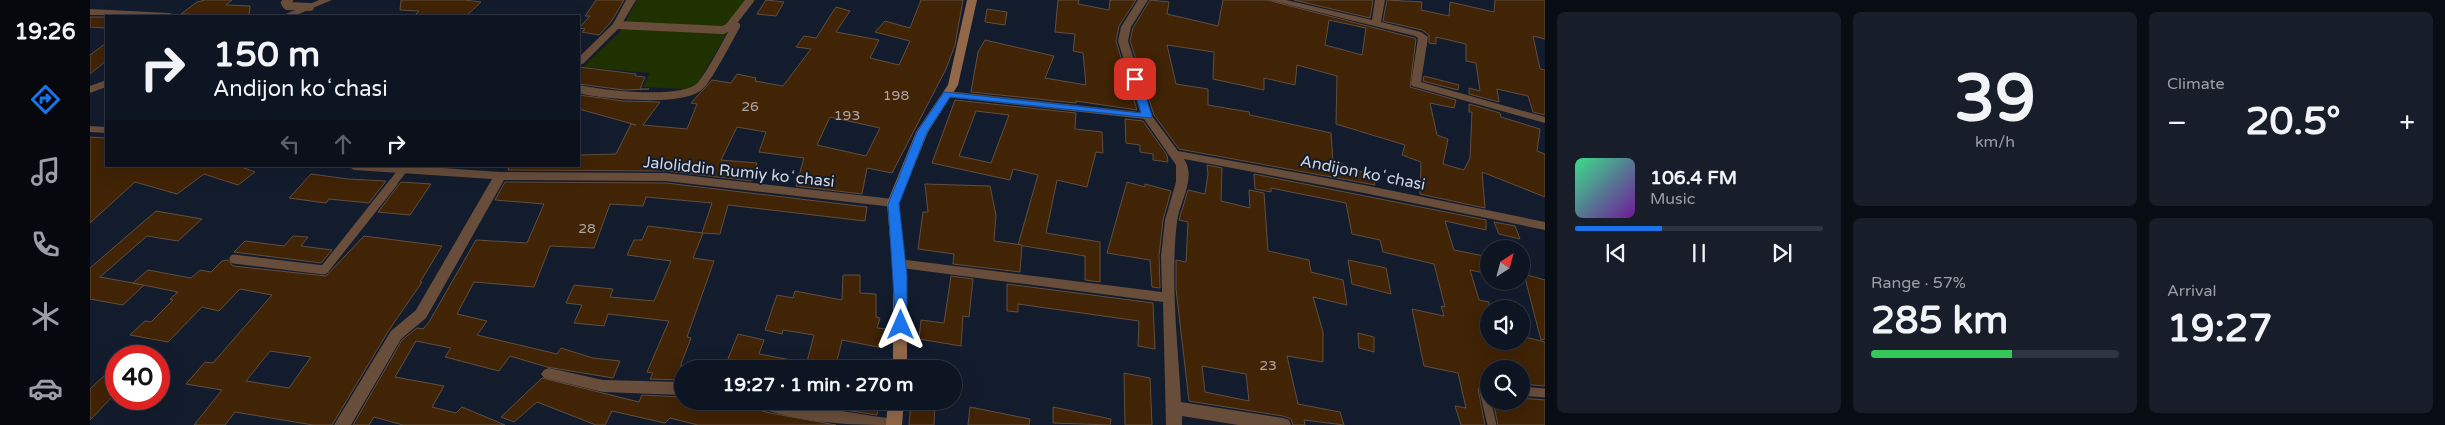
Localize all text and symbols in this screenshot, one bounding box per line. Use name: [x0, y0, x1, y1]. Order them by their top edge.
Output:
text: 19:26: [15, 19, 75, 45]
text: 150 m: [213, 34, 320, 76]
icon: right: [130, 35, 195, 100]
pin: [1114, 58, 1156, 100]
text: 39: [1954, 60, 2036, 139]
icon: arrive: [1121, 65, 1149, 93]
text: Climate: [2167, 74, 2225, 94]
text: Andijon koʻchasi: [213, 76, 388, 102]
icon: directions: [28, 82, 63, 117]
house number: 198: [883, 87, 909, 104]
house number: 26: [741, 98, 759, 115]
text: 20.5°: [2246, 99, 2341, 145]
text: −: [2167, 106, 2187, 140]
text: +: [2399, 106, 2415, 140]
house number: 193: [834, 107, 860, 124]
icon: left: [276, 130, 304, 158]
icon: ahead: [329, 130, 357, 158]
icon: right: [382, 130, 410, 158]
text: km/h: [1975, 132, 2015, 152]
street label: Andijon koʻchasi: [1299, 151, 1427, 195]
street label: Jaloliddin Rumiy koʻchasi: [642, 152, 836, 192]
icon: music: [28, 154, 63, 189]
text: 106.4 FM: [1650, 167, 1737, 189]
text: Music: [1650, 189, 1695, 209]
house number: 28: [578, 220, 596, 237]
icon: phone: [28, 227, 63, 262]
icon: previous: [1602, 239, 1630, 267]
icon: pause: [1685, 239, 1713, 267]
icon: next: [1768, 239, 1796, 267]
north arrow: [1480, 240, 1530, 290]
map controls: [1480, 240, 1530, 410]
text: Range · 57%: [1871, 273, 1966, 293]
text: Arrival: [2167, 281, 2216, 301]
position arrow: [874, 298, 926, 350]
text: 285 km: [1871, 298, 2008, 344]
icon: climate: [28, 299, 63, 334]
button: sound: [1480, 300, 1530, 350]
text: 19:27: [2167, 306, 2272, 352]
speed limit sign: 40: [105, 345, 170, 410]
house number: 23: [1259, 357, 1277, 374]
button: search: [1480, 360, 1530, 410]
icon: car: [28, 371, 63, 406]
text: 19:27 · 1 min · 270 m: [722, 374, 914, 396]

